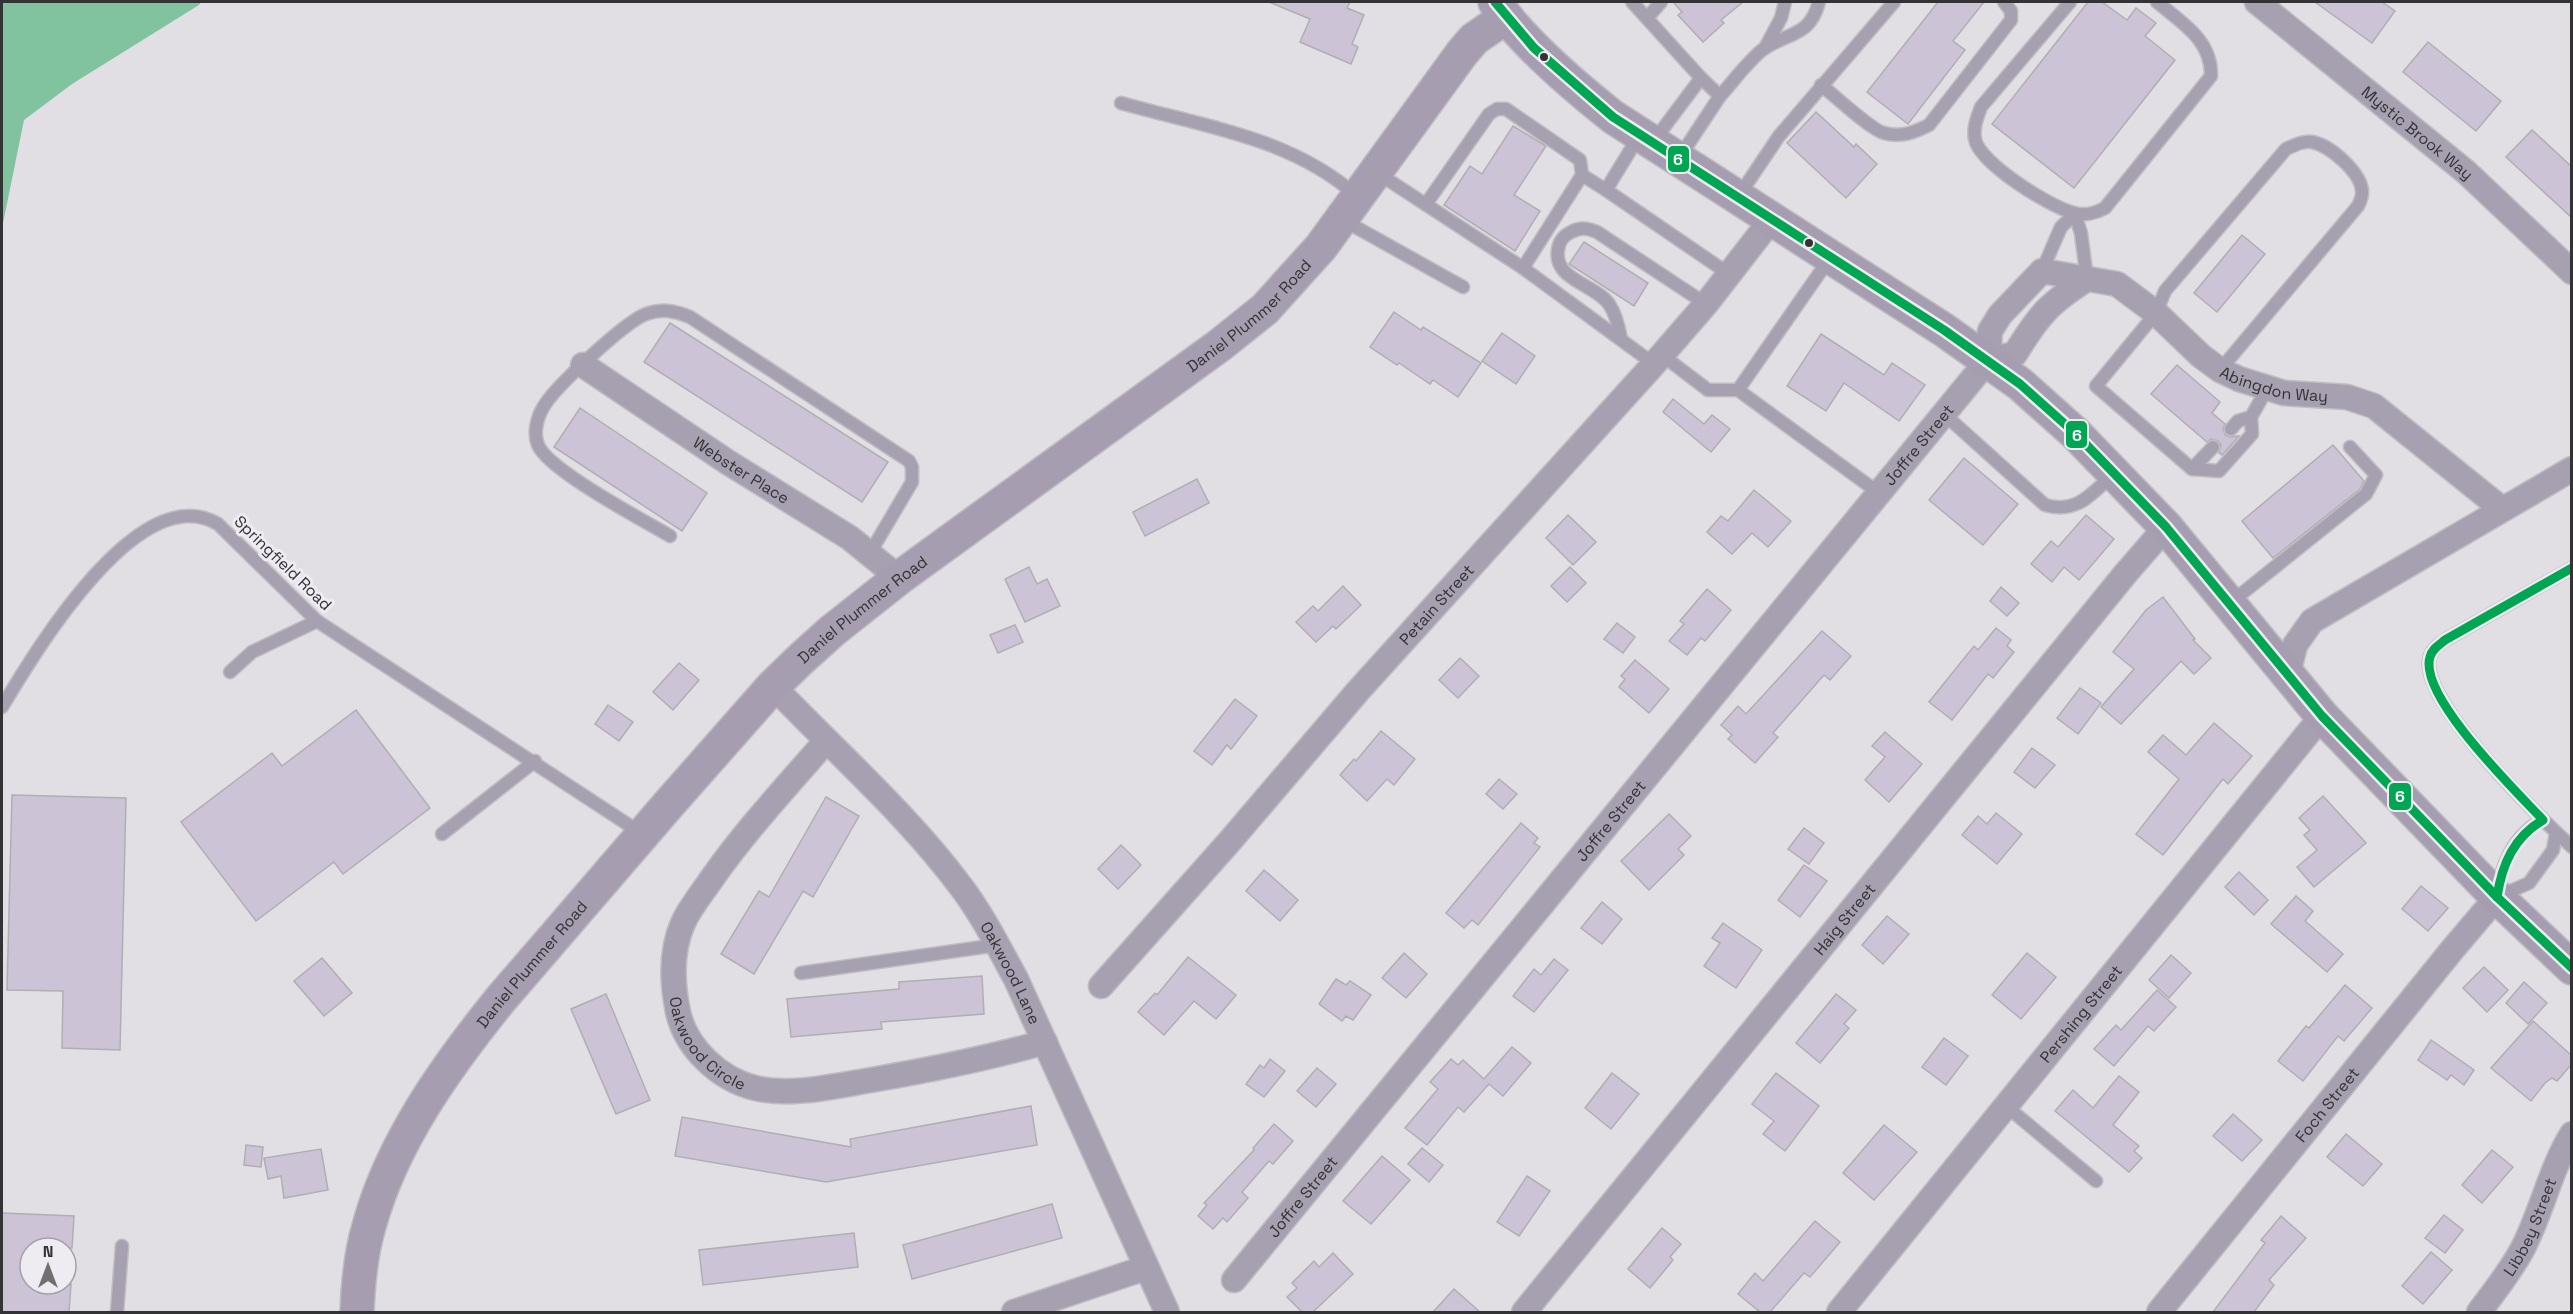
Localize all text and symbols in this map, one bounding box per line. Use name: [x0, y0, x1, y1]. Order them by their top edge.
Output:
unlabelled marker: [1538, 51, 1550, 63]
street label: Mystic Brook Way: [2357, 81, 2478, 184]
line badge: 6: [1667, 145, 1690, 173]
text: 6: [1673, 149, 1683, 170]
unlabelled marker: [1803, 237, 1815, 249]
street label: Daniel Plummer Road: [1182, 255, 1316, 377]
street label: Abingdon Way: [2217, 361, 2329, 406]
street label: Joffre Street: [1879, 400, 1958, 490]
line badge: 6: [2065, 420, 2088, 449]
text: 6: [2072, 425, 2082, 446]
street label: Webster Place: [689, 431, 793, 508]
street label: Springfield Road: [230, 511, 336, 615]
street label: Daniel Plummer Road: [793, 551, 931, 668]
street label: Petain Street: [1394, 560, 1478, 649]
street label: Joffre Street: [1571, 776, 1650, 866]
line badge: 6: [2388, 782, 2412, 811]
text: 6: [2395, 786, 2405, 807]
street label: Haig Street: [1809, 879, 1880, 959]
street label: Daniel Plummer Road: [472, 896, 592, 1032]
street label: Oakwood Lane: [976, 918, 1046, 1028]
street label: Pershing Street: [2035, 960, 2127, 1067]
street label: Oakwood Circle: [665, 995, 749, 1095]
street label: Foch Street: [2290, 1063, 2364, 1146]
street label: Joffre Street: [1263, 1151, 1342, 1241]
street label: Libbey Street: [2498, 1175, 2561, 1280]
north arrow: [18, 1236, 78, 1296]
text: N: [43, 1241, 53, 1262]

